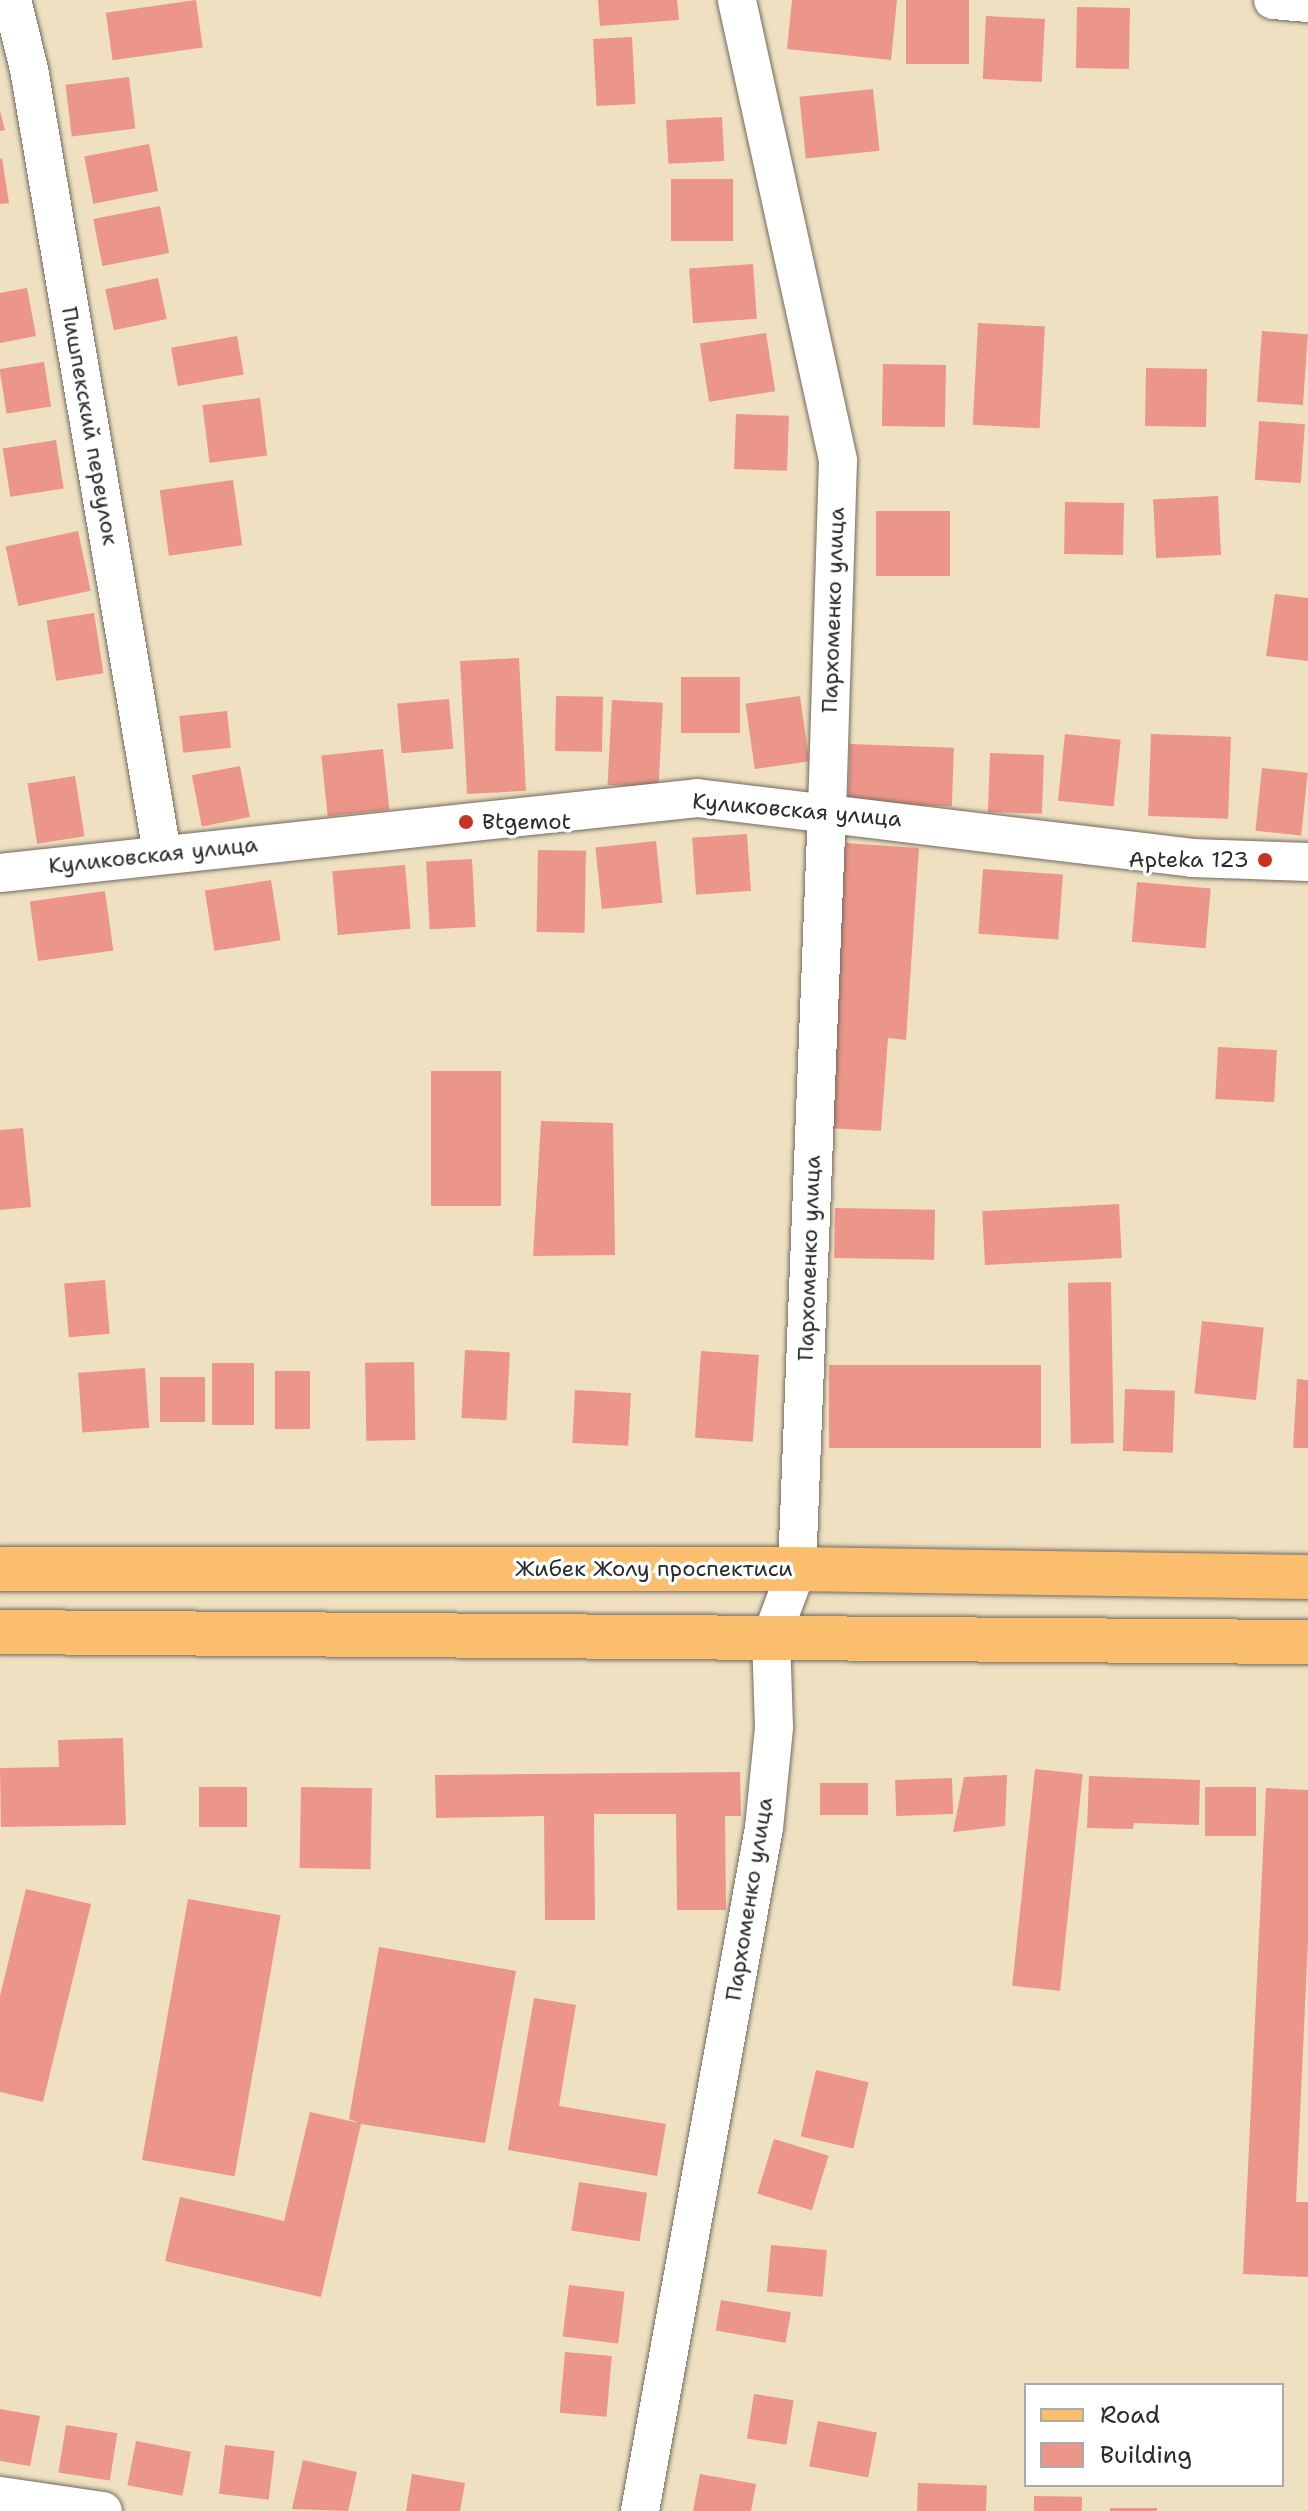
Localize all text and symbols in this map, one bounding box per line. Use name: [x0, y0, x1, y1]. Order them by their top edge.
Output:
street label: Пишпекский переулок: [56, 305, 124, 547]
street label: Пархоменко улица: [816, 507, 850, 713]
street label: Куликовская улица: [691, 788, 903, 832]
place label: Btgemot: [482, 809, 571, 835]
marker: Btgemot: [457, 813, 475, 831]
street label: Куликовская улица: [47, 831, 259, 879]
place label: Apteka 123: [1129, 847, 1249, 873]
marker: Apteka 123: [1256, 851, 1274, 869]
street label: Пархоменко улица: [792, 1155, 826, 1361]
street label: Жибек Жолу проспектиси: [515, 1556, 793, 1582]
street label: Пархоменко улица: [720, 1795, 778, 2003]
legend: [1024, 2383, 1284, 2487]
text: Road: [1100, 2399, 1160, 2431]
text: Building: [1100, 2439, 1192, 2471]

